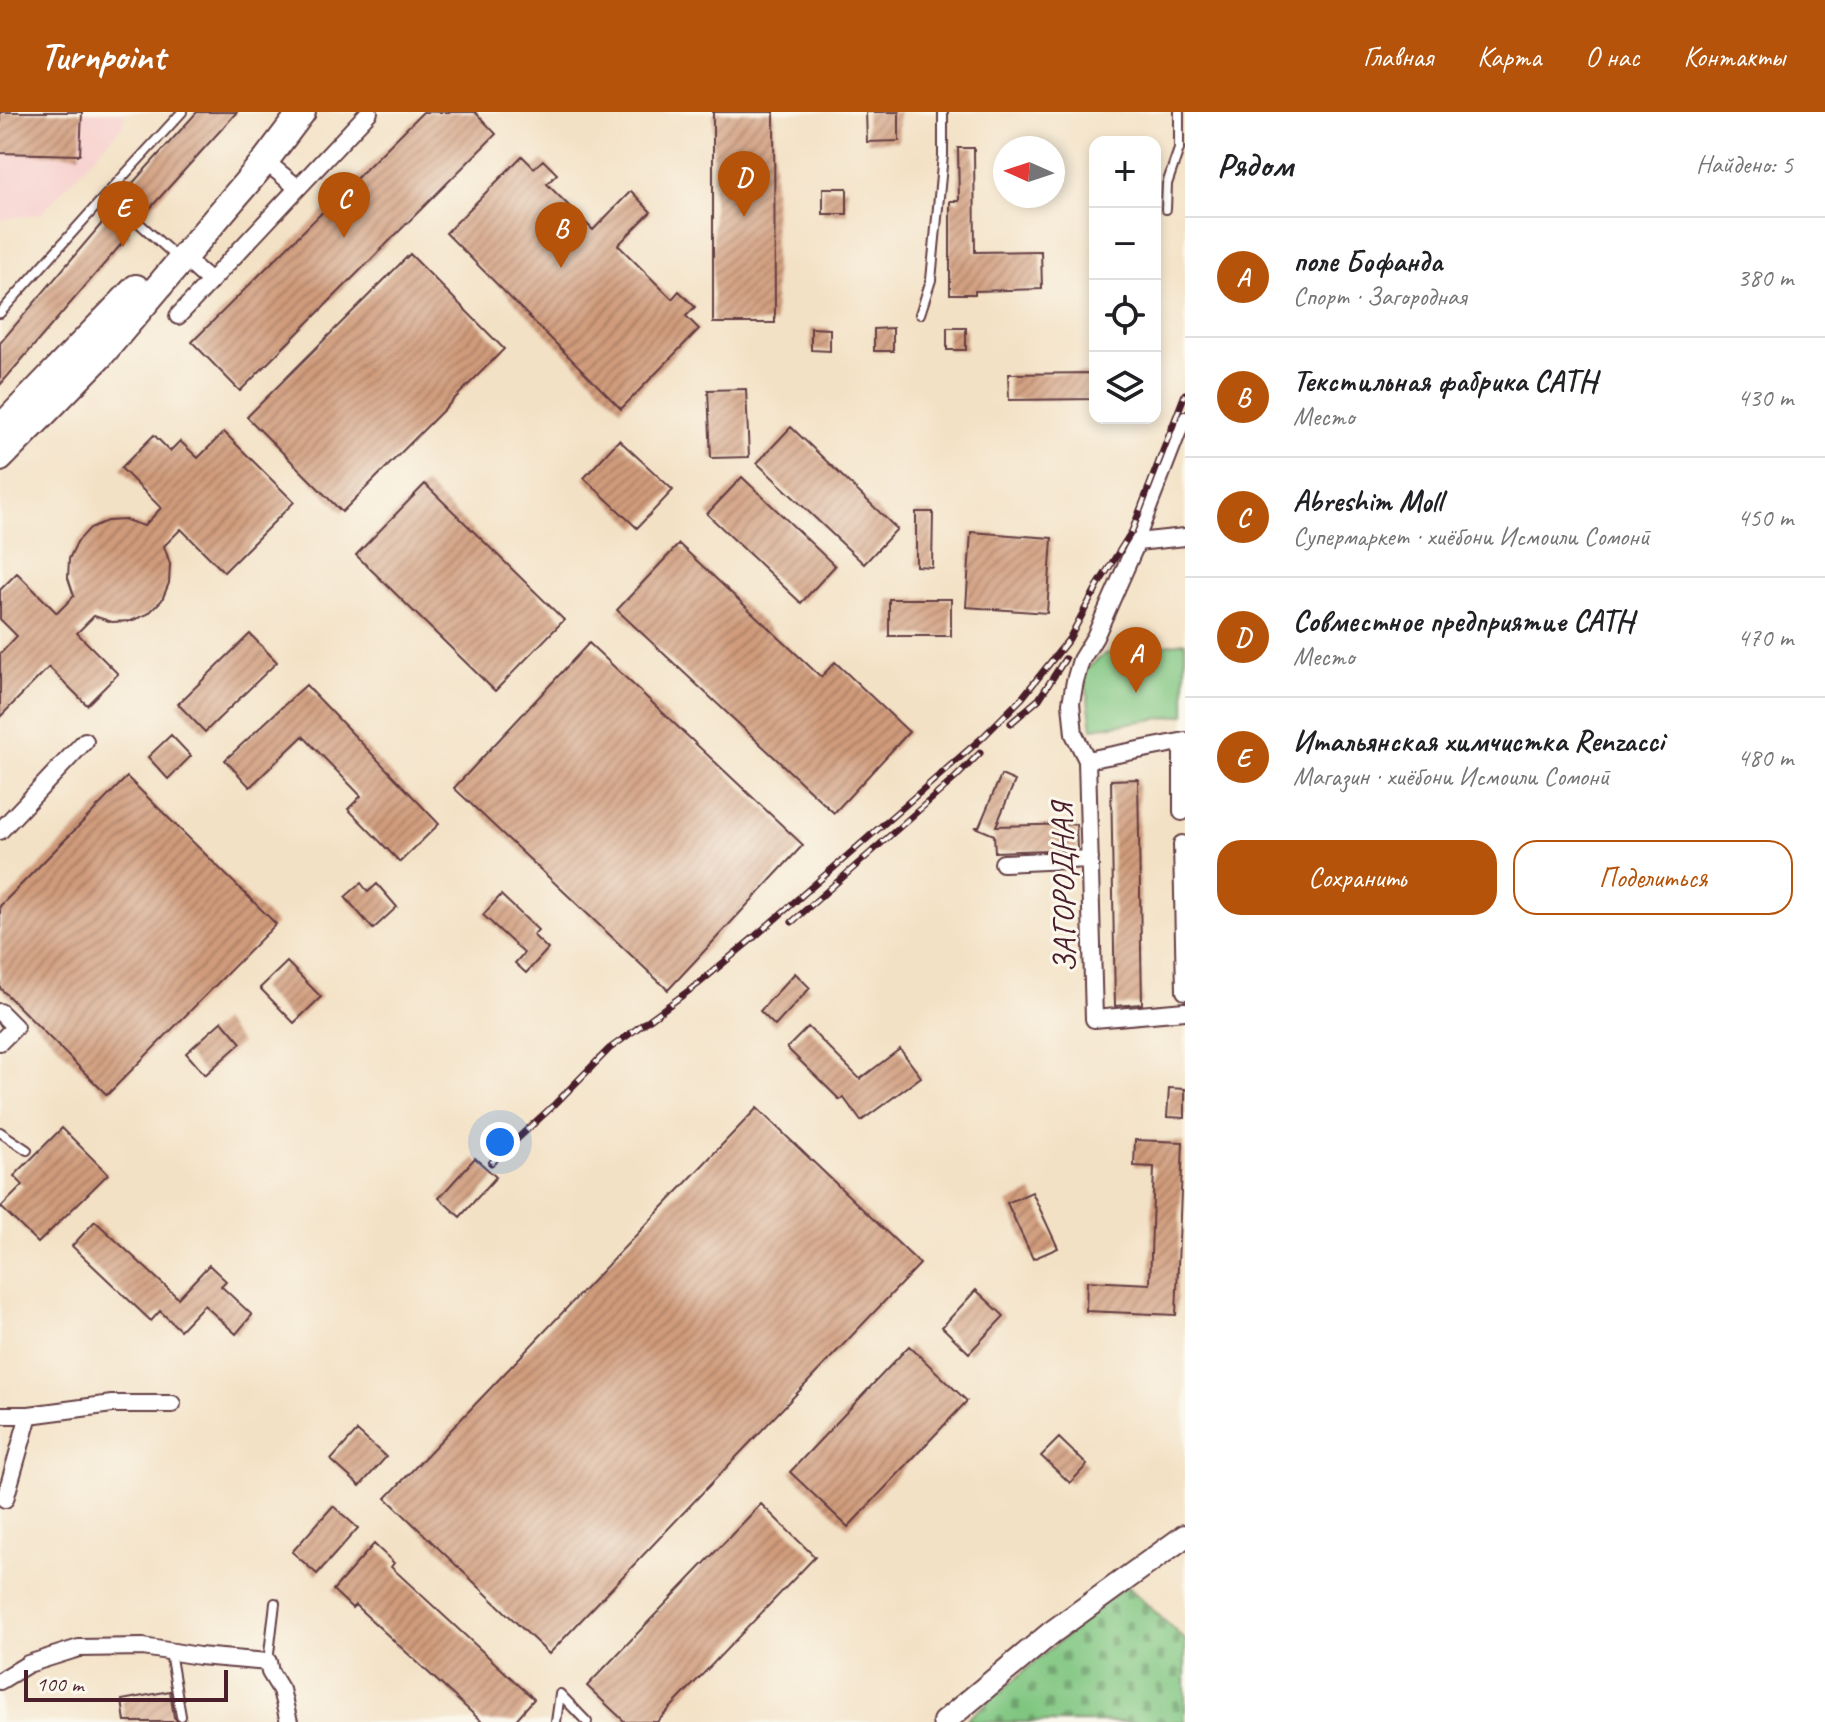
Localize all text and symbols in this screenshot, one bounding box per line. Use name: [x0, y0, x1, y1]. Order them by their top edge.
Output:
text: Turnpoint: [40, 33, 165, 80]
text: Главная: [1363, 39, 1433, 74]
text: Карта: [1477, 39, 1541, 74]
text: О нас: [1585, 39, 1639, 74]
text: Контакты: [1683, 39, 1785, 74]
north arrow: [993, 136, 1065, 208]
map controls: [1089, 136, 1161, 424]
button: +: [1089, 136, 1161, 208]
text: Рядом: [1217, 143, 1293, 186]
text: Найдено: 5: [1696, 148, 1793, 181]
pin: D: [718, 151, 770, 217]
pin: C: [318, 172, 370, 238]
pin: E: [97, 181, 149, 247]
pin: B: [535, 202, 587, 268]
button: −: [1089, 208, 1161, 280]
text: поле Бофанда: [1293, 242, 1443, 280]
text: A: [1236, 261, 1250, 294]
text: 380 m: [1737, 261, 1793, 294]
button: locate: [1089, 280, 1161, 352]
text: Спорт · Загородная: [1293, 280, 1466, 313]
button: layers: [1089, 352, 1161, 424]
text: Текстильная фабрика САТН: [1293, 362, 1598, 400]
text: B: [1236, 381, 1250, 414]
text: 430 m: [1737, 381, 1793, 414]
text: Место: [1293, 400, 1355, 433]
text: Abreshim Moll: [1293, 482, 1442, 520]
text: C: [1237, 501, 1249, 534]
text: 450 m: [1737, 501, 1793, 534]
text: Супермаркет · хиёбони Исмоили Сомонӣ: [1293, 520, 1650, 553]
text: Совместное предприятие CATH: [1293, 602, 1633, 640]
text: D: [1235, 621, 1251, 654]
text: 470 m: [1737, 621, 1793, 654]
pin: A: [1110, 627, 1162, 693]
text: Место: [1293, 640, 1355, 673]
text: Итальянская химчистка Renzacci: [1293, 722, 1664, 760]
text: E: [1236, 741, 1250, 774]
text: 480 m: [1737, 741, 1793, 774]
text: Магазин · хиёбони Исмоили Сомонӣ: [1293, 760, 1610, 793]
street label: ЗАГОРОДНАЯ: [1041, 798, 1085, 973]
button: Сохранить: [1217, 840, 1497, 915]
button: Поделиться: [1513, 840, 1793, 915]
your location: [480, 1122, 520, 1162]
scale bar: [24, 1666, 228, 1702]
text: 100 m: [36, 1670, 83, 1698]

